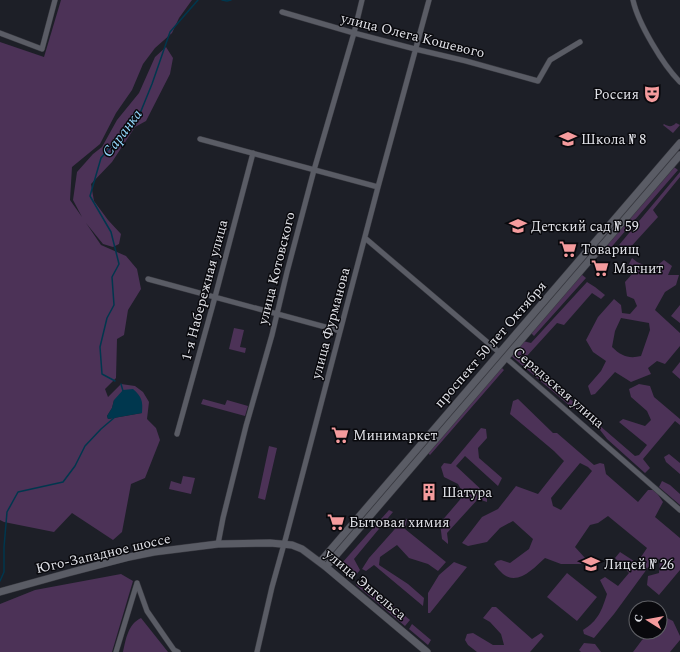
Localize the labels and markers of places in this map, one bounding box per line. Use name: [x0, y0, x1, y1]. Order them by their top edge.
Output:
place label: Россия: [594, 84, 639, 105]
theatre icon: Россия: [642, 84, 662, 104]
school or university icon: Школа № 8: [558, 129, 578, 149]
place label: Школа № 8: [581, 129, 646, 150]
school or university icon: Детский сад № 59: [508, 216, 528, 236]
place label: Детский сад № 59: [531, 216, 639, 237]
supermarket icon: Товарищ: [558, 239, 578, 259]
place label: Товарищ: [581, 239, 639, 260]
supermarket icon: Магнит: [590, 258, 610, 278]
place label: Магнит: [613, 258, 663, 279]
supermarket icon: Минимаркет: [330, 425, 350, 445]
place label: Минимаркет: [353, 425, 438, 446]
building icon: Шатура: [419, 482, 439, 502]
place label: Шатура: [442, 482, 492, 503]
supermarket icon: Бытовая химия: [326, 512, 346, 532]
place label: Бытовая химия: [349, 512, 450, 533]
school or university icon: Лицей № 26: [581, 554, 601, 574]
place label: Лицей № 26: [604, 554, 674, 575]

